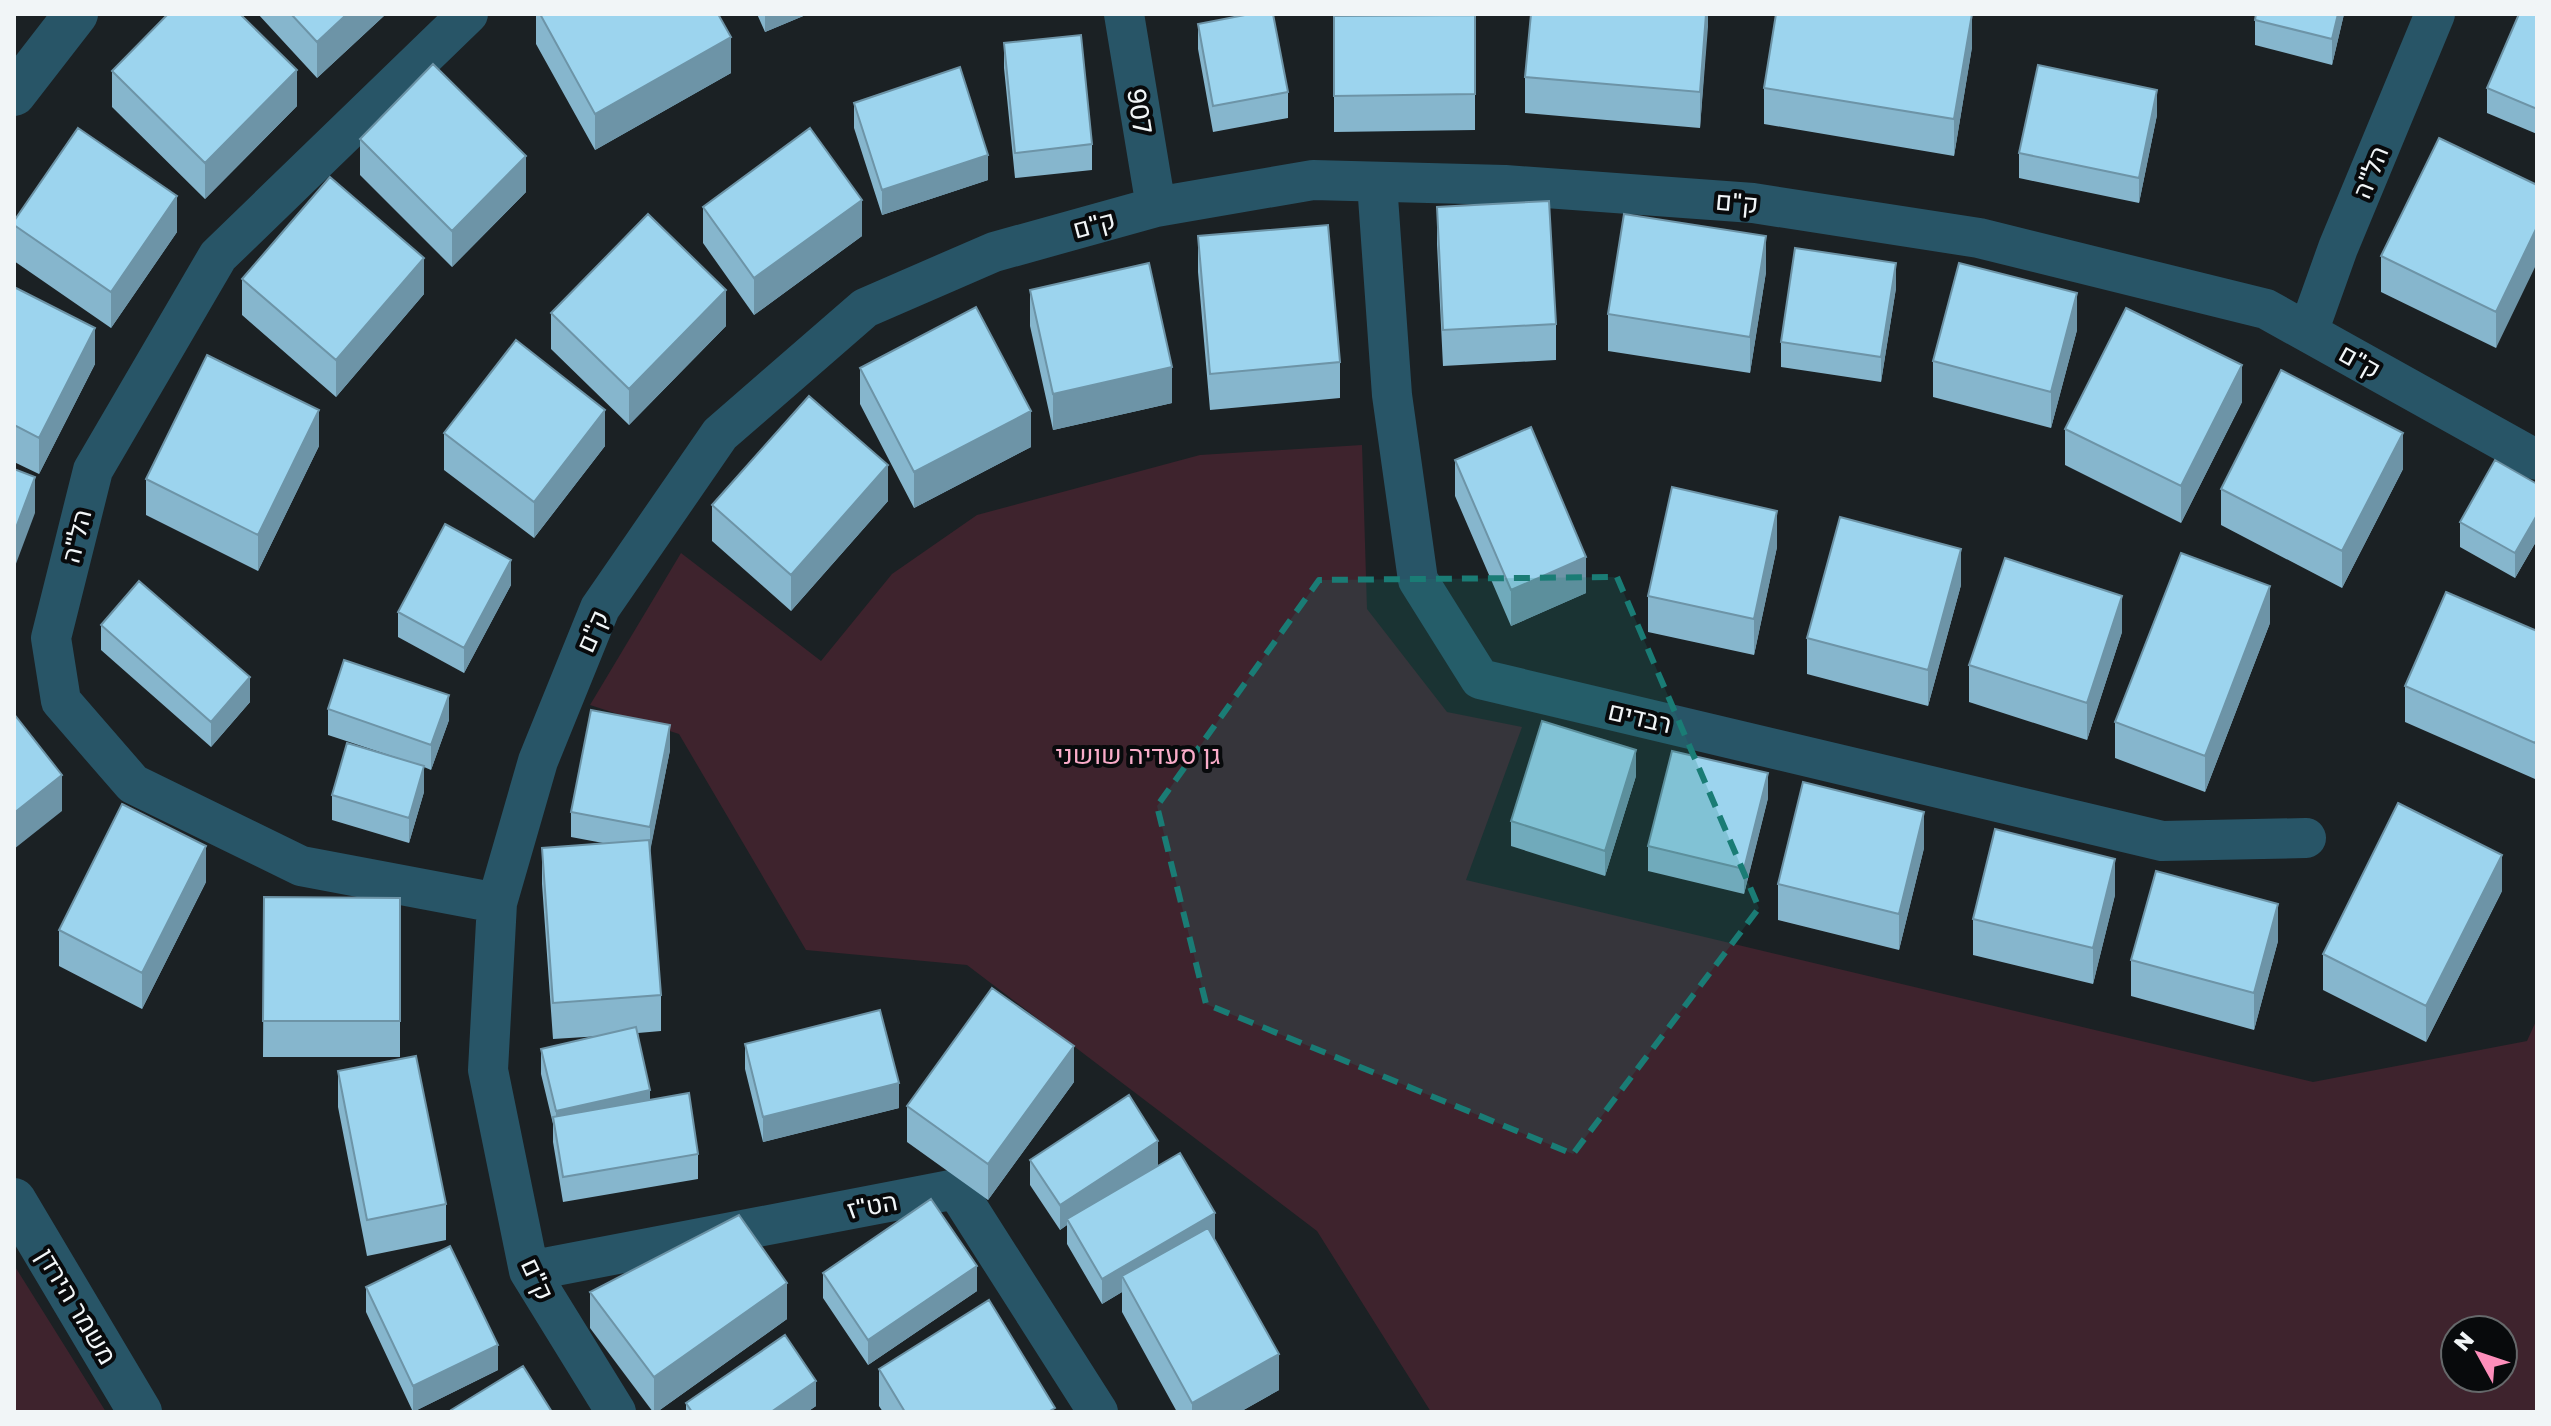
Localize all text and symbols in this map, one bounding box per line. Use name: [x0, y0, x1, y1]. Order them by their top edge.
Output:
street label: 907: [1121, 86, 1159, 136]
street label: הל"ה: [2345, 141, 2395, 203]
street label: ק"ם: [1714, 185, 1760, 219]
street label: ק"ם: [1069, 203, 1119, 245]
street label: ק"ם: [2334, 337, 2386, 385]
street label: הל"ה: [54, 506, 98, 566]
street label: ק"ם: [569, 605, 615, 657]
street label: רבדים: [1605, 695, 1675, 739]
park label: גן סעדיה שושני: [1055, 739, 1221, 770]
street label: הט"ז: [844, 1185, 900, 1225]
street label: משמר הירדן: [30, 1242, 124, 1370]
street label: ק"ם: [515, 1253, 561, 1305]
north arrow: [2439, 1314, 2519, 1394]
text: N: [2448, 1326, 2479, 1356]

